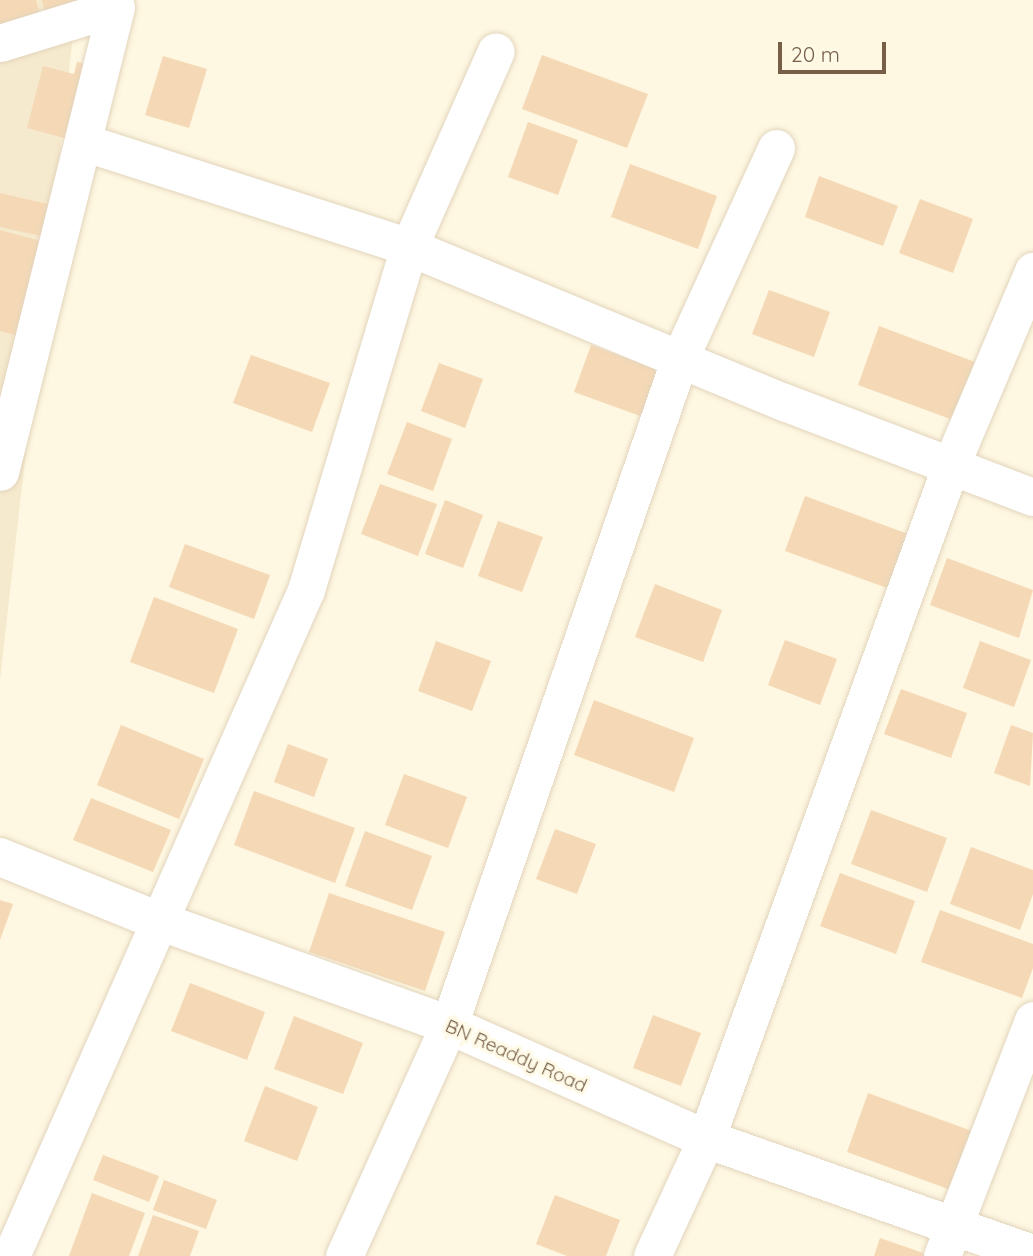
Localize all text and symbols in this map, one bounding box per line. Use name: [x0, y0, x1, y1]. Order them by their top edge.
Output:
scale bar: [781, 28, 890, 72]
text: 20 m: [791, 41, 840, 67]
street label: BN Readdy Road: [442, 1015, 590, 1097]

